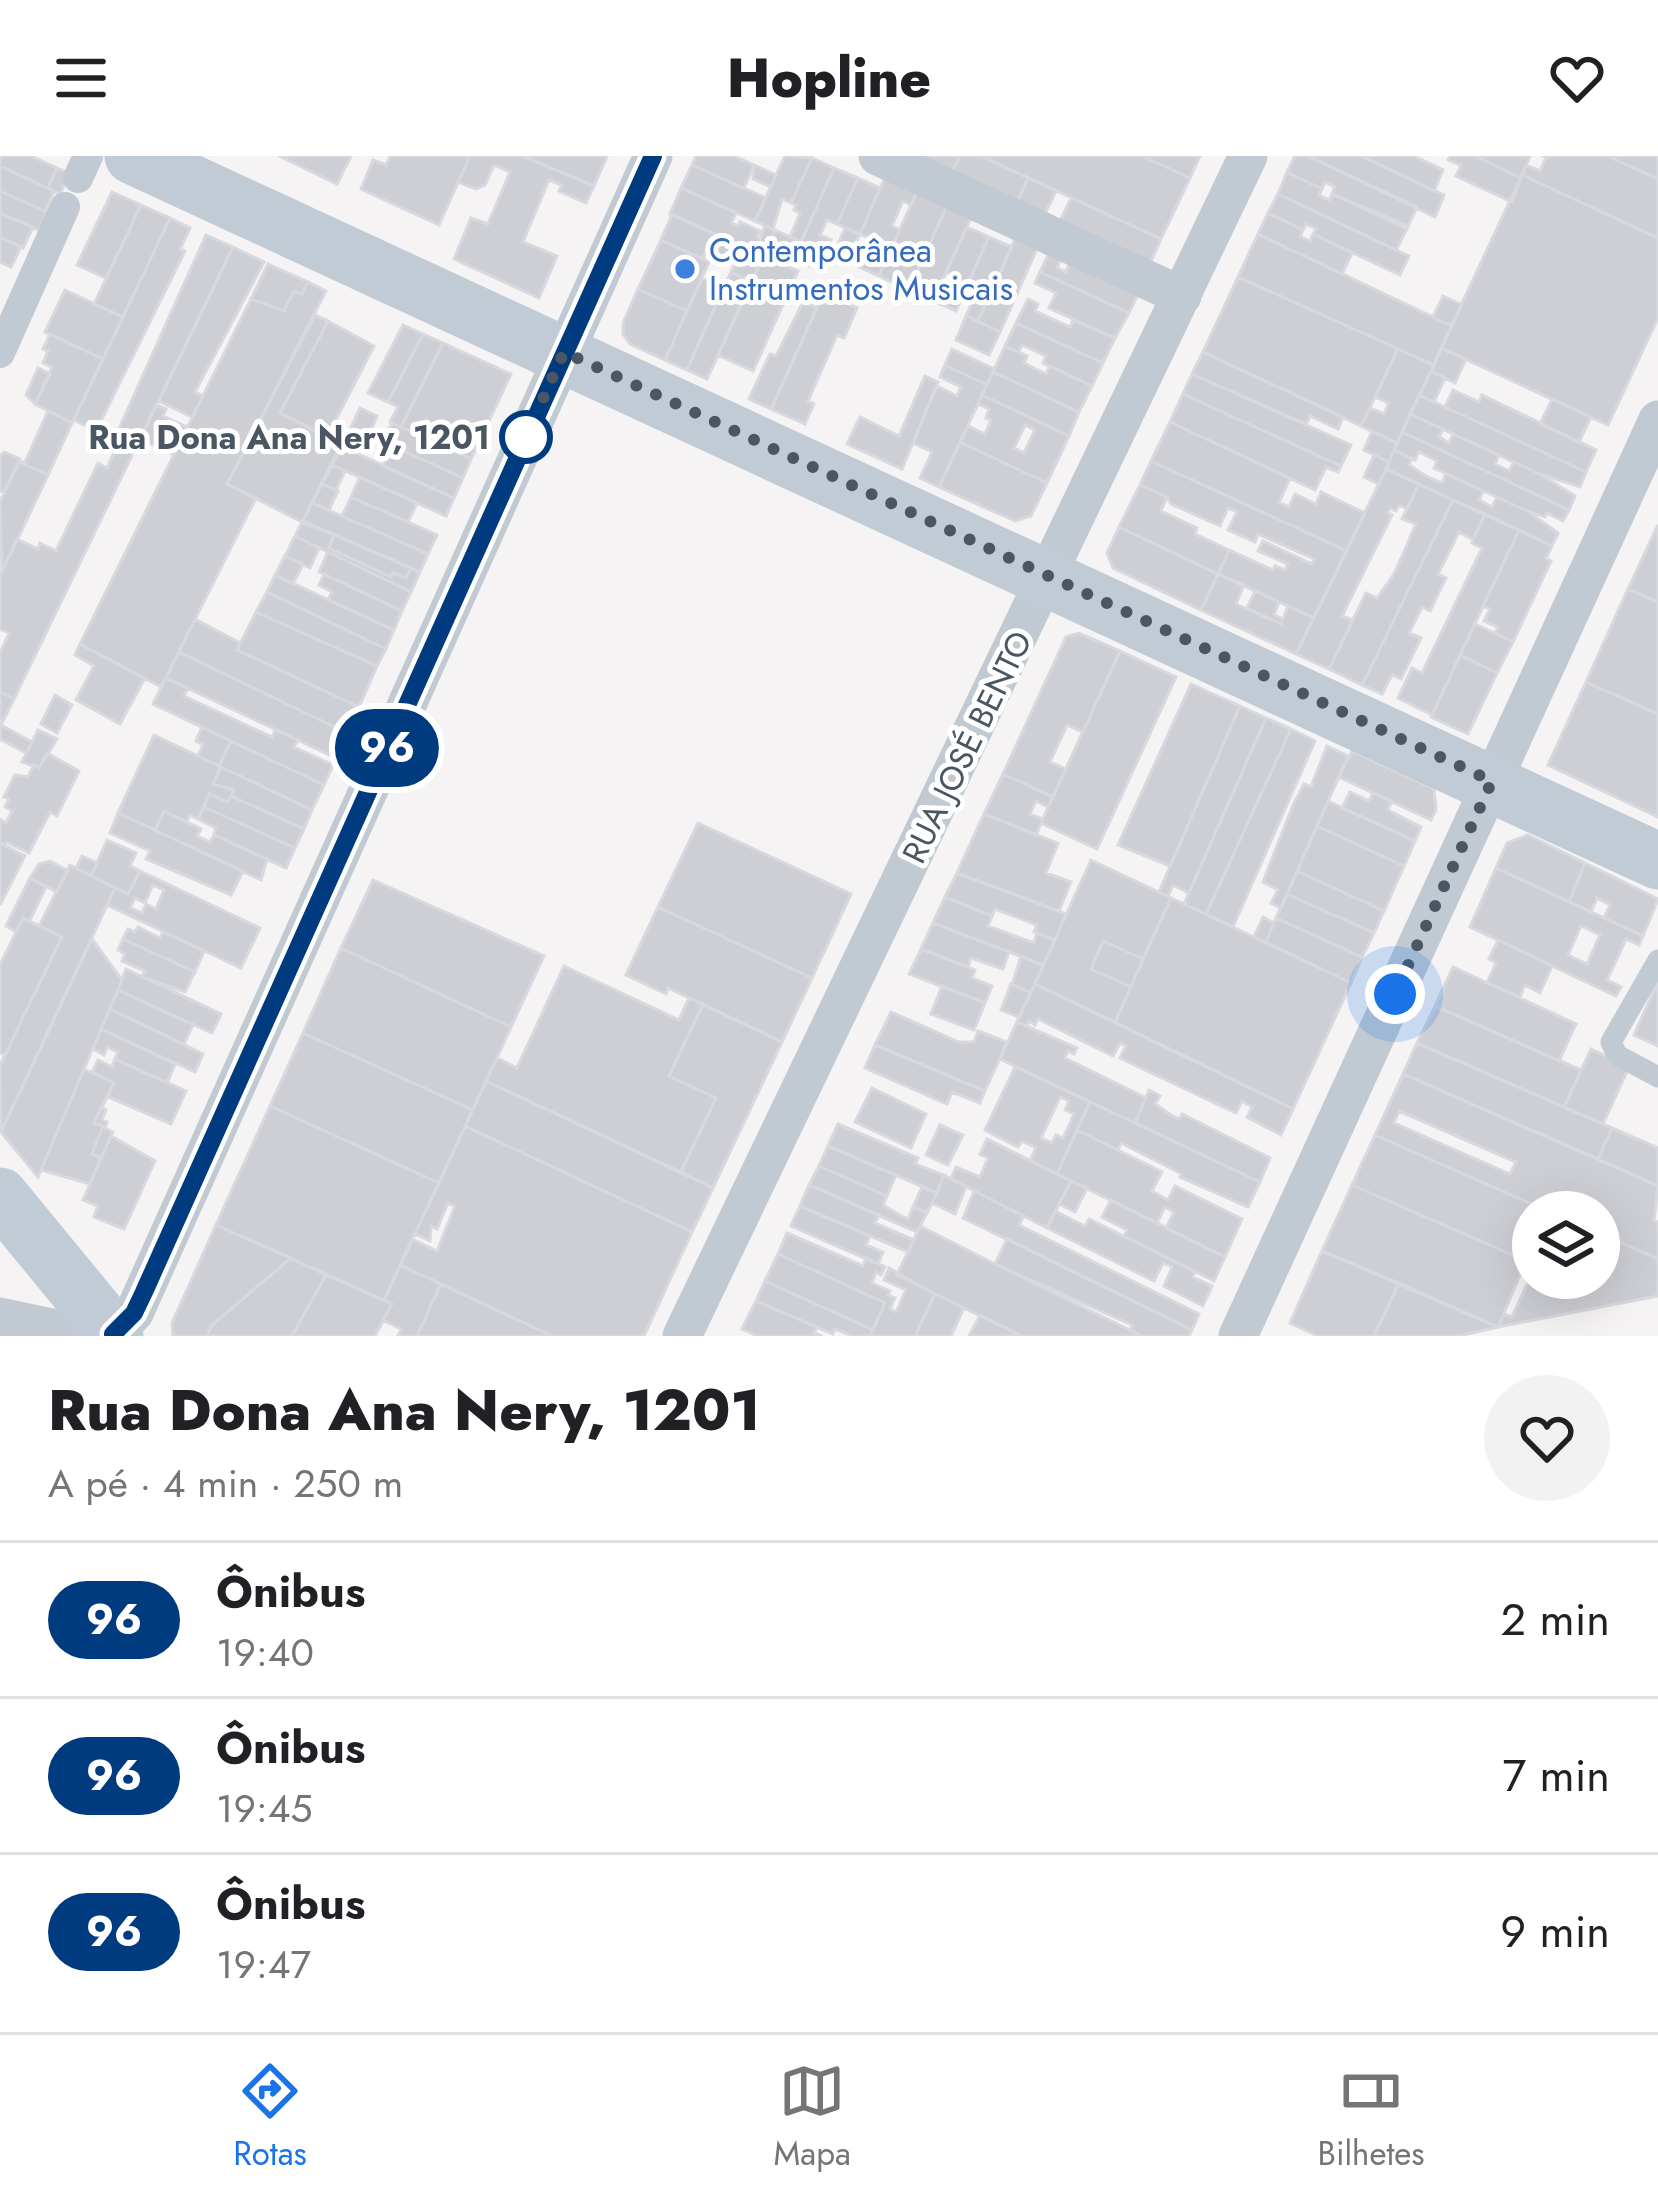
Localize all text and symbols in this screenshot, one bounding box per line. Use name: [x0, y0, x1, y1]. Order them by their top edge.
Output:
text: Hopline: [727, 39, 931, 117]
icon: menu: [48, 45, 114, 111]
icon: heart: [1544, 45, 1610, 111]
place label: Contemporânea Instrumentos Musicais: [709, 227, 1013, 312]
marker: Contemporânea Instrumentos Musicais: [672, 256, 698, 282]
marker: Rua Dona Ana Nery, 1201: [501, 412, 551, 462]
place label: Rua Dona Ana Nery, 1201: [88, 414, 490, 461]
street label: RUA JOSÉ BENTO: [890, 623, 1044, 871]
line badge: 96: [333, 709, 441, 787]
text: 96: [359, 717, 415, 778]
your location: [1365, 964, 1425, 1024]
map controls: [1512, 1191, 1620, 1299]
button: layers: [1512, 1191, 1620, 1299]
text: Rua Dona Ana Nery, 1201: [48, 1369, 761, 1451]
button: heart: [1484, 1375, 1610, 1501]
text: A pé · 4 min · 250 m: [48, 1455, 403, 1512]
text: Ônibus: [216, 1559, 365, 1624]
text: 2 min: [1500, 1587, 1610, 1652]
text: 96: [86, 1589, 142, 1650]
text: 19:40: [216, 1624, 314, 1681]
text: Ônibus: [216, 1715, 365, 1780]
text: 7 min: [1502, 1743, 1610, 1808]
text: 96: [86, 1745, 142, 1806]
text: 19:45: [216, 1780, 312, 1837]
text: Ônibus: [216, 1871, 365, 1936]
text: 9 min: [1500, 1899, 1610, 1964]
text: 96: [86, 1901, 142, 1962]
text: 19:47: [216, 1936, 311, 1993]
tab: Rotas: [233, 2058, 307, 2177]
tab: Mapa: [774, 2058, 851, 2177]
tab: Bilhetes: [1318, 2058, 1425, 2177]

